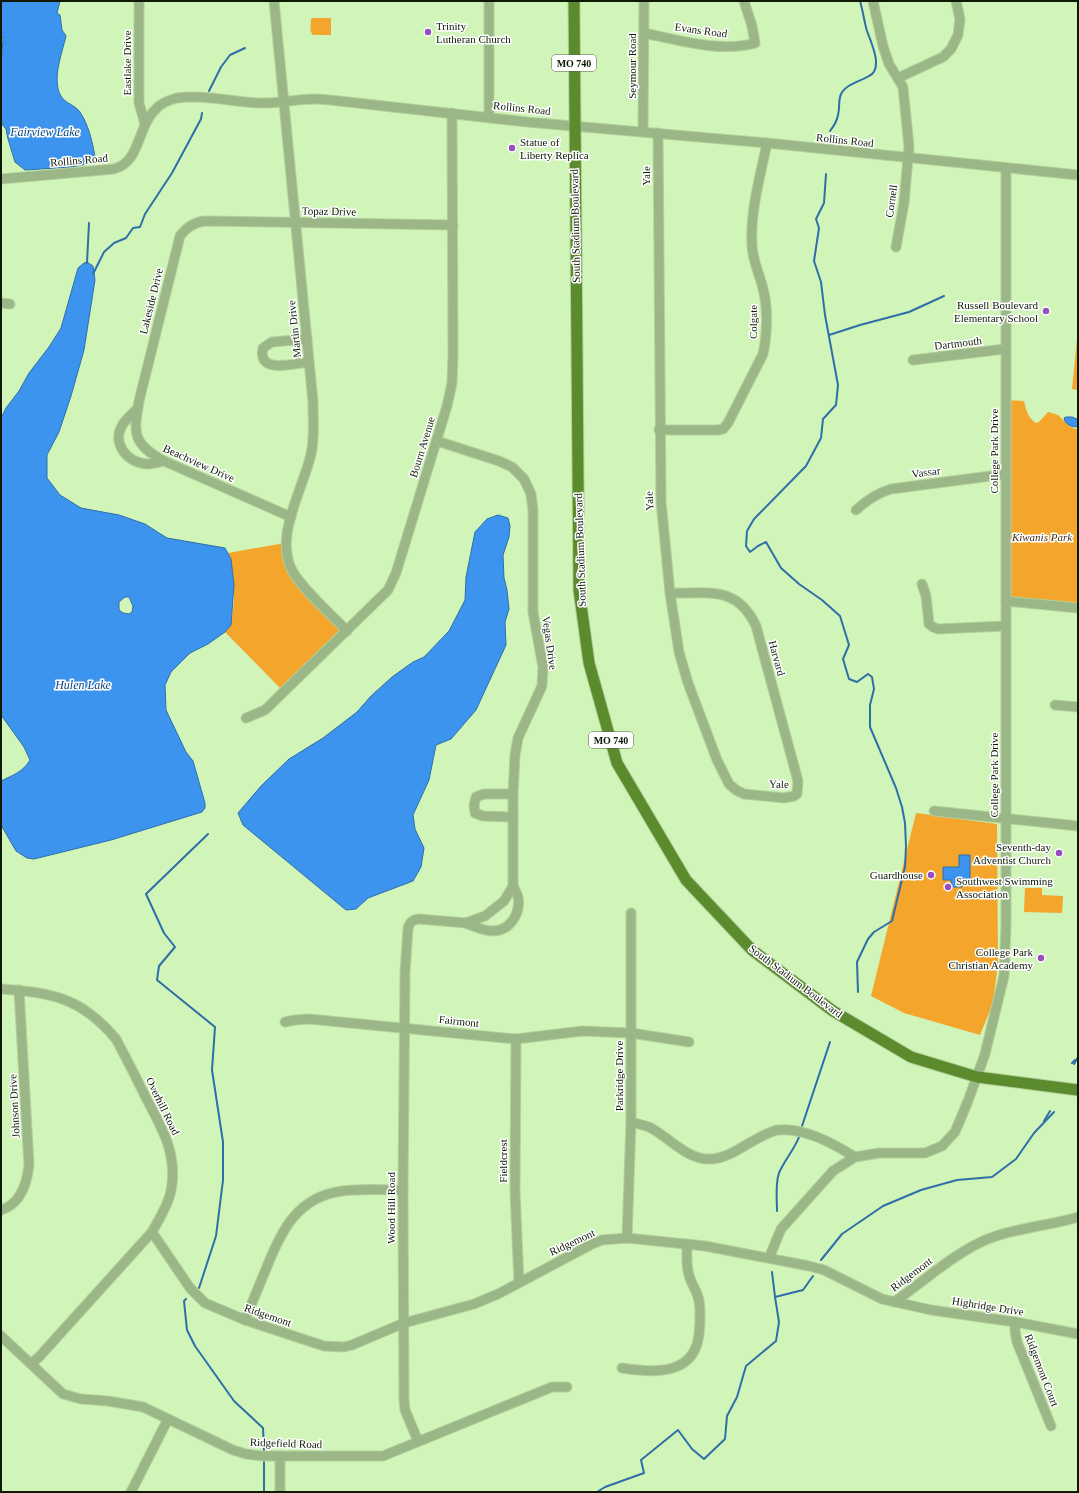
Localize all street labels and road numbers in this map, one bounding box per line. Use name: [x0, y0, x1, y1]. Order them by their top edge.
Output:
street label: Evans Road: [674, 20, 728, 40]
street label: Eastlake Drive: [121, 30, 133, 96]
street label: Seymour Road: [626, 33, 638, 99]
road number: MO 740: [552, 55, 596, 71]
street label: Rollins Road: [493, 99, 552, 117]
street label: Rollins Road: [816, 131, 875, 149]
street label: Rollins Road: [50, 151, 109, 168]
street label: Yale: [640, 166, 652, 186]
street label: South Stadium Boulevard: [568, 169, 582, 283]
street label: Cornell: [883, 184, 899, 218]
street label: Topaz Drive: [302, 205, 356, 217]
street label: Lakeside Drive: [137, 267, 165, 335]
street label: Martin Drive: [285, 300, 303, 358]
street label: Colgate: [747, 305, 759, 339]
street label: Dartmouth: [934, 334, 983, 352]
street label: College Park Drive: [988, 408, 1000, 493]
street label: Bourn Avenue: [407, 415, 437, 479]
street label: Beachview Drive: [162, 442, 237, 484]
street label: Vassar: [911, 464, 941, 480]
street label: Yale: [642, 491, 656, 511]
street label: South Stadium Boulevard: [572, 492, 588, 607]
street label: Vegas Drive: [540, 615, 560, 671]
street label: Harvard: [767, 639, 788, 677]
road number: MO 740: [589, 732, 633, 748]
street label: College Park Drive: [988, 732, 1000, 817]
street label: Yale: [769, 778, 789, 790]
street label: South Stadium Boulevard: [747, 942, 845, 1020]
street label: Fairmont: [438, 1013, 480, 1029]
street label: Parkridge Drive: [613, 1041, 625, 1111]
street label: Johnson Drive: [6, 1074, 22, 1138]
street label: Overhill Road: [144, 1075, 182, 1137]
street label: Fieldcrest: [497, 1139, 509, 1183]
street label: Wood Hill Road: [385, 1172, 397, 1244]
street label: Ridgemont: [547, 1226, 597, 1258]
street label: Ridgemont: [888, 1254, 934, 1294]
street label: Highridge Drive: [951, 1294, 1025, 1318]
street label: Ridgemont: [243, 1301, 293, 1329]
street label: Ridgemont Court: [1023, 1332, 1061, 1408]
street label: Ridgefield Road: [250, 1436, 323, 1450]

